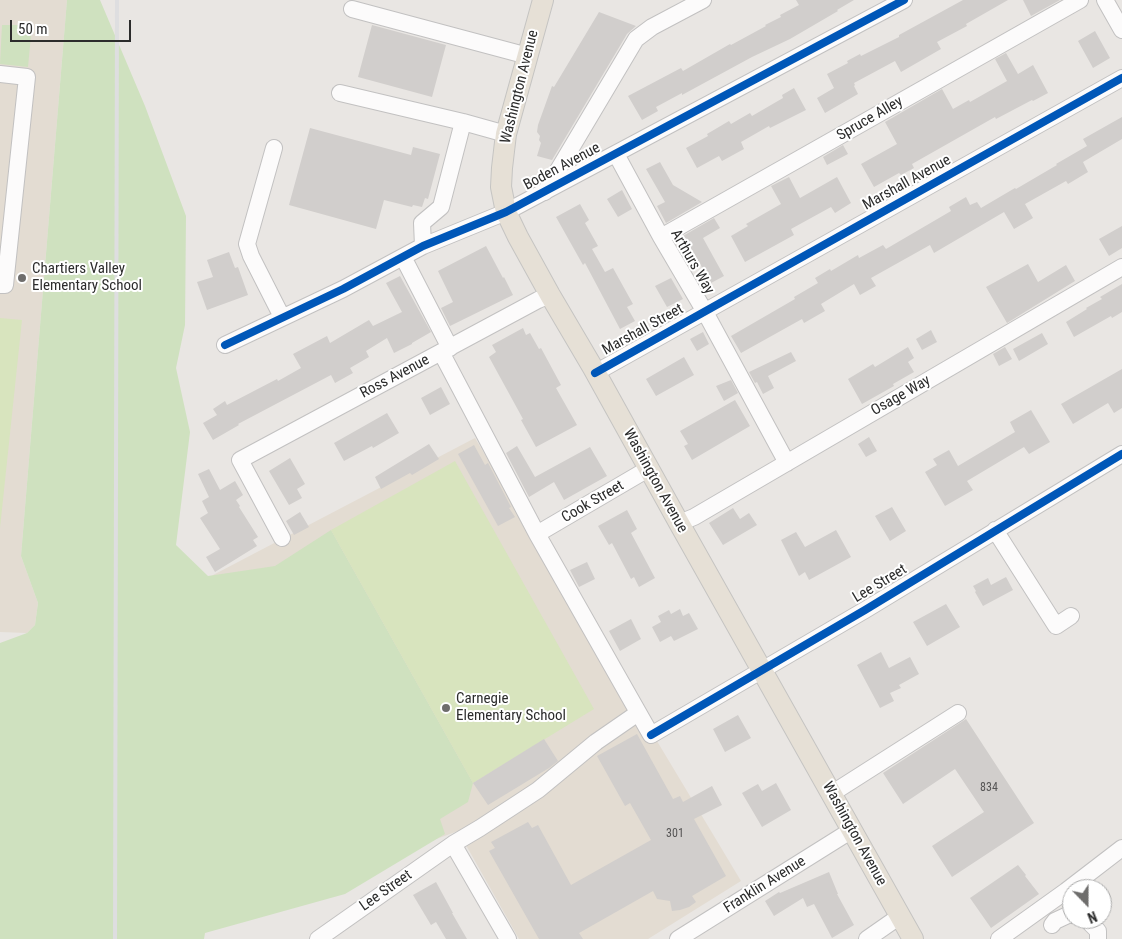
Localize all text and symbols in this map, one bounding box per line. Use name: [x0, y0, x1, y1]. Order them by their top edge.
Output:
scale bar: [12, 10, 134, 42]
text: 50 m: [18, 20, 48, 38]
street label: Washington Avenue: [497, 28, 543, 146]
street label: Spruce Alley: [834, 93, 906, 145]
street label: Boden Avenue: [521, 139, 603, 195]
street label: Marshall Avenue: [860, 151, 954, 215]
street label: Arthurs Way: [666, 226, 718, 298]
place label: Chartiers Valley Elementary School: [32, 260, 142, 295]
marker: Chartiers Valley Elementary School: [16, 272, 28, 284]
street label: Marshall Street: [599, 300, 687, 360]
street label: Ross Avenue: [357, 351, 433, 403]
street label: Osage Way: [868, 372, 934, 420]
street label: Washington Avenue: [619, 426, 691, 536]
street label: Cook Street: [559, 477, 627, 527]
street label: Lee Street: [850, 561, 910, 607]
place label: Carnegie Elementary School: [456, 690, 566, 725]
marker: Carnegie Elementary School: [440, 702, 452, 714]
street label: Washington Avenue: [818, 779, 890, 889]
house number: 834: [980, 781, 998, 795]
house number: 301: [666, 827, 684, 841]
street label: Franklin Avenue: [721, 853, 809, 917]
street label: Lee Street: [356, 866, 416, 916]
north arrow: [1062, 879, 1112, 929]
text: N: [1085, 908, 1099, 926]

